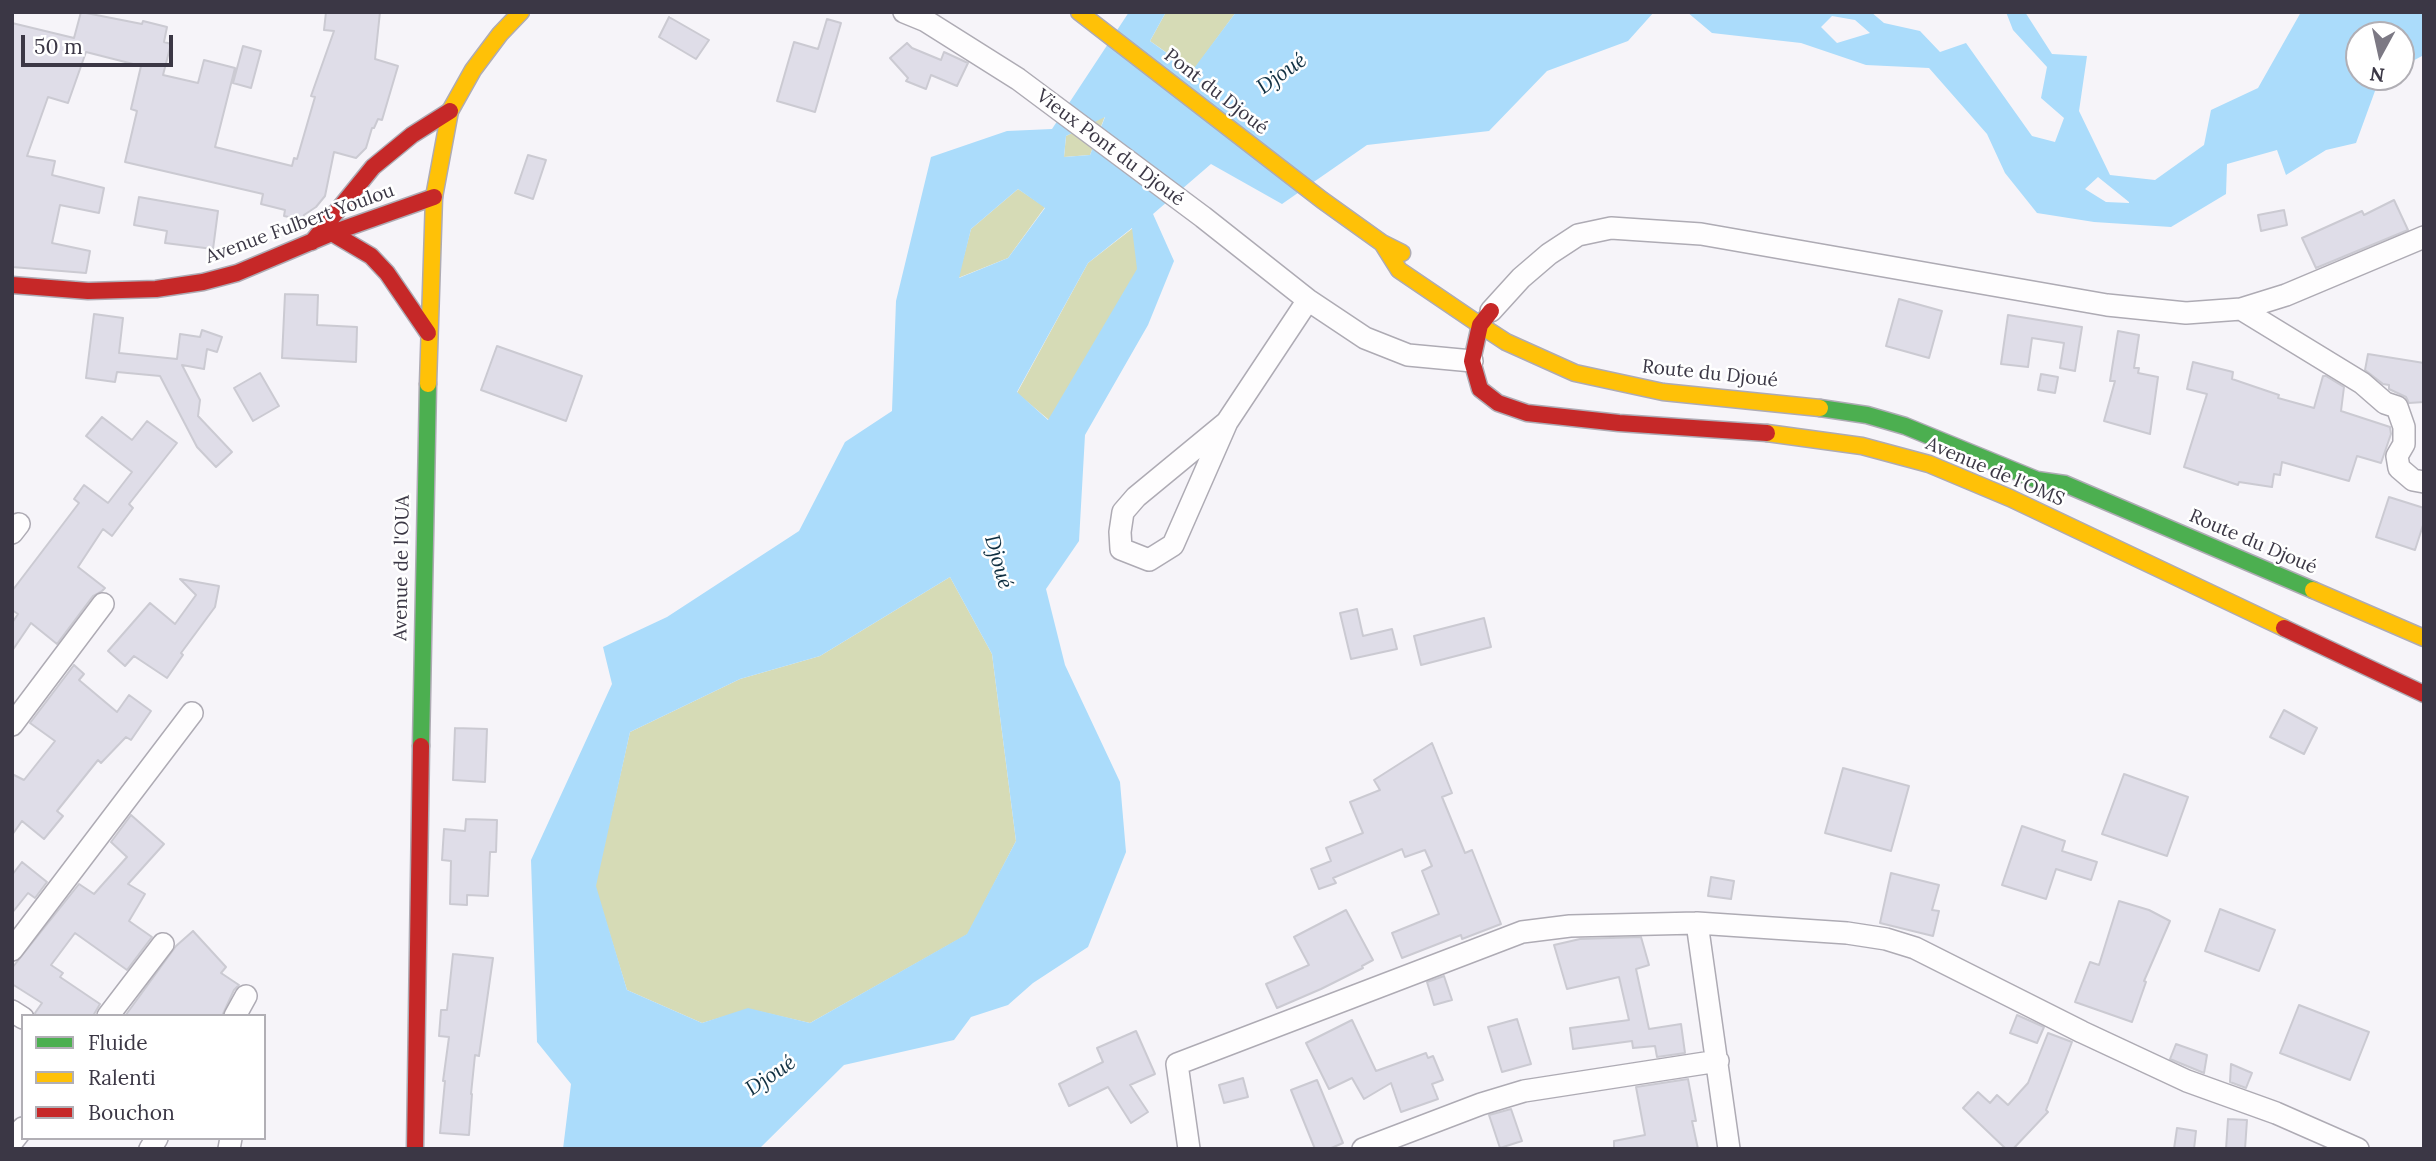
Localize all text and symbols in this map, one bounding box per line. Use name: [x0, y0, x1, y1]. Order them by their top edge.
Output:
scale bar: [24, 21, 177, 65]
north arrow: [2345, 21, 2415, 91]
text: 50 m: [34, 33, 83, 60]
street label: Pont du Djoué: [1159, 44, 1273, 140]
water label: Djoué: [1252, 48, 1312, 100]
text: N: [2368, 62, 2386, 88]
street label: Vieux Pont du Djoué: [1031, 85, 1189, 211]
street label: Avenue Fulbert Youlou: [203, 179, 397, 269]
street label: Route du Djoué: [1641, 356, 1779, 392]
street label: Avenue de l'OMS: [1922, 433, 2068, 511]
street label: Avenue de l'OUA: [389, 495, 415, 641]
street label: Route du Djoué: [2186, 505, 2320, 579]
water label: Djoué: [978, 532, 1018, 592]
legend: [21, 1014, 266, 1140]
text: Fluide: [88, 1029, 148, 1056]
water label: Djoué: [741, 1050, 801, 1102]
text: Ralenti: [88, 1064, 156, 1091]
text: Bouchon: [88, 1099, 175, 1126]

